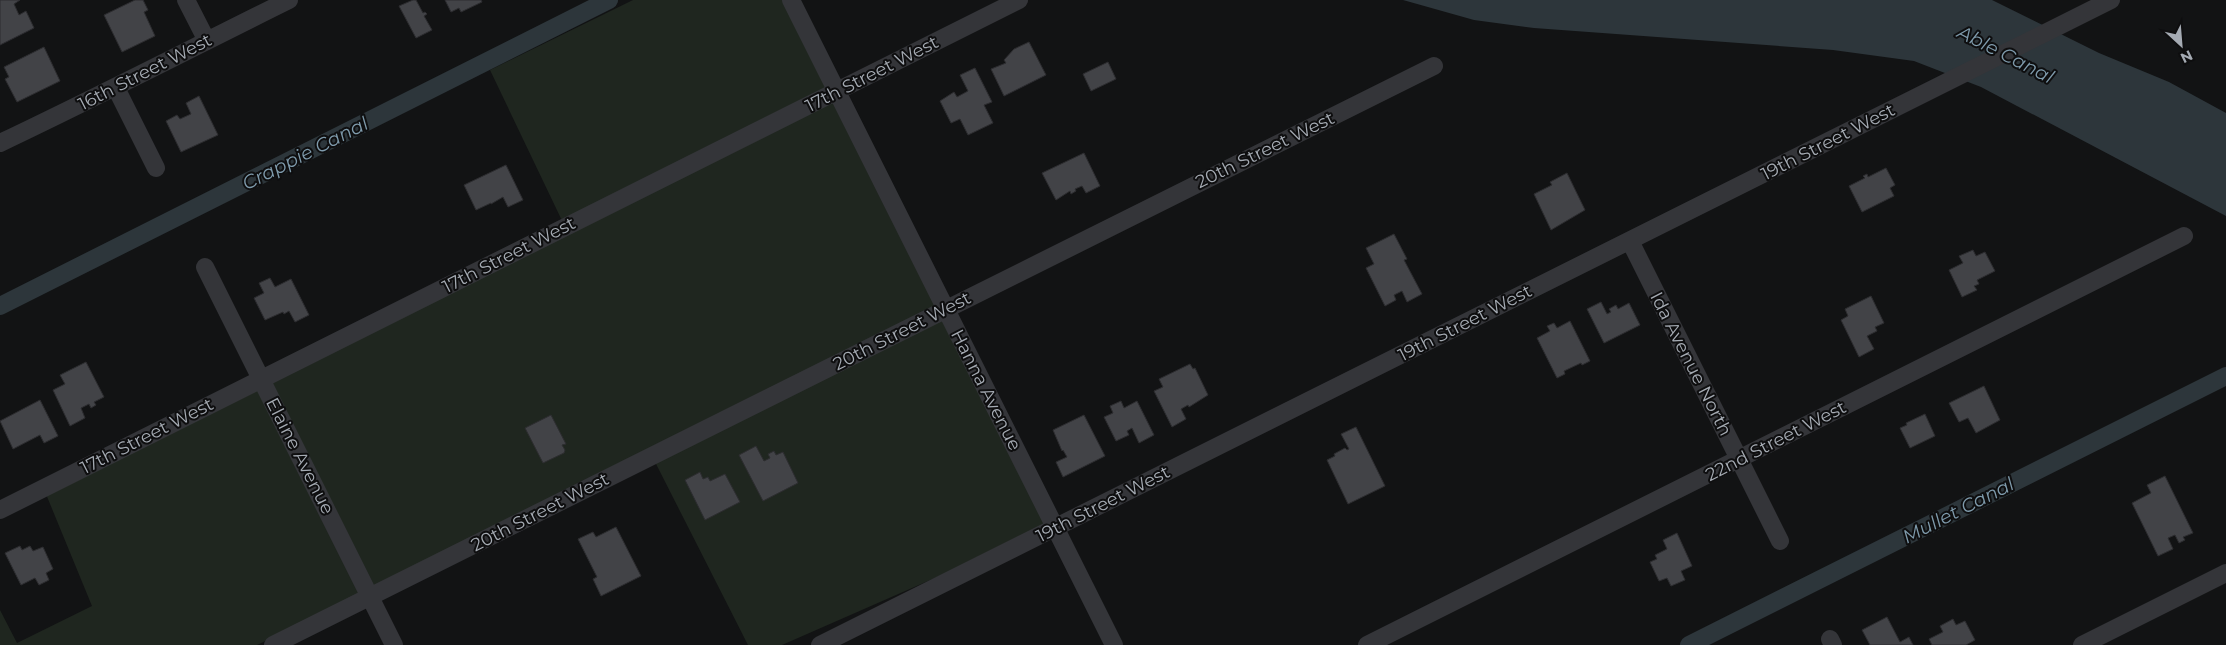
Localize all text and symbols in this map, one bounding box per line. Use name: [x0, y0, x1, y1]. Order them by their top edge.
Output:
water label: Able Canal: [1953, 20, 2059, 89]
north arrow: [2156, 20, 2206, 70]
street label: 16th Street West: [75, 29, 215, 115]
street label: 17th Street West: [802, 31, 942, 117]
text: N: [2178, 46, 2196, 67]
street label: 19th Street West: [1758, 99, 1898, 185]
street label: 20th Street West: [1192, 107, 1338, 193]
water label: Crappie Canal: [238, 111, 373, 195]
street label: 17th Street West: [439, 212, 579, 298]
street label: 19th Street West: [1395, 280, 1535, 366]
street label: 20th Street West: [829, 287, 975, 375]
street label: Ida Avenue North: [1645, 288, 1737, 440]
street label: Hanna Avenue: [946, 326, 1026, 454]
street label: 17th Street West: [77, 393, 217, 479]
street label: Elaine Avenue: [261, 394, 339, 518]
street label: 22nd Street West: [1702, 396, 1850, 486]
street label: 19th Street West: [1033, 461, 1173, 547]
street label: 20th Street West: [467, 468, 613, 556]
water label: Mullet Canal: [1899, 472, 2019, 548]

